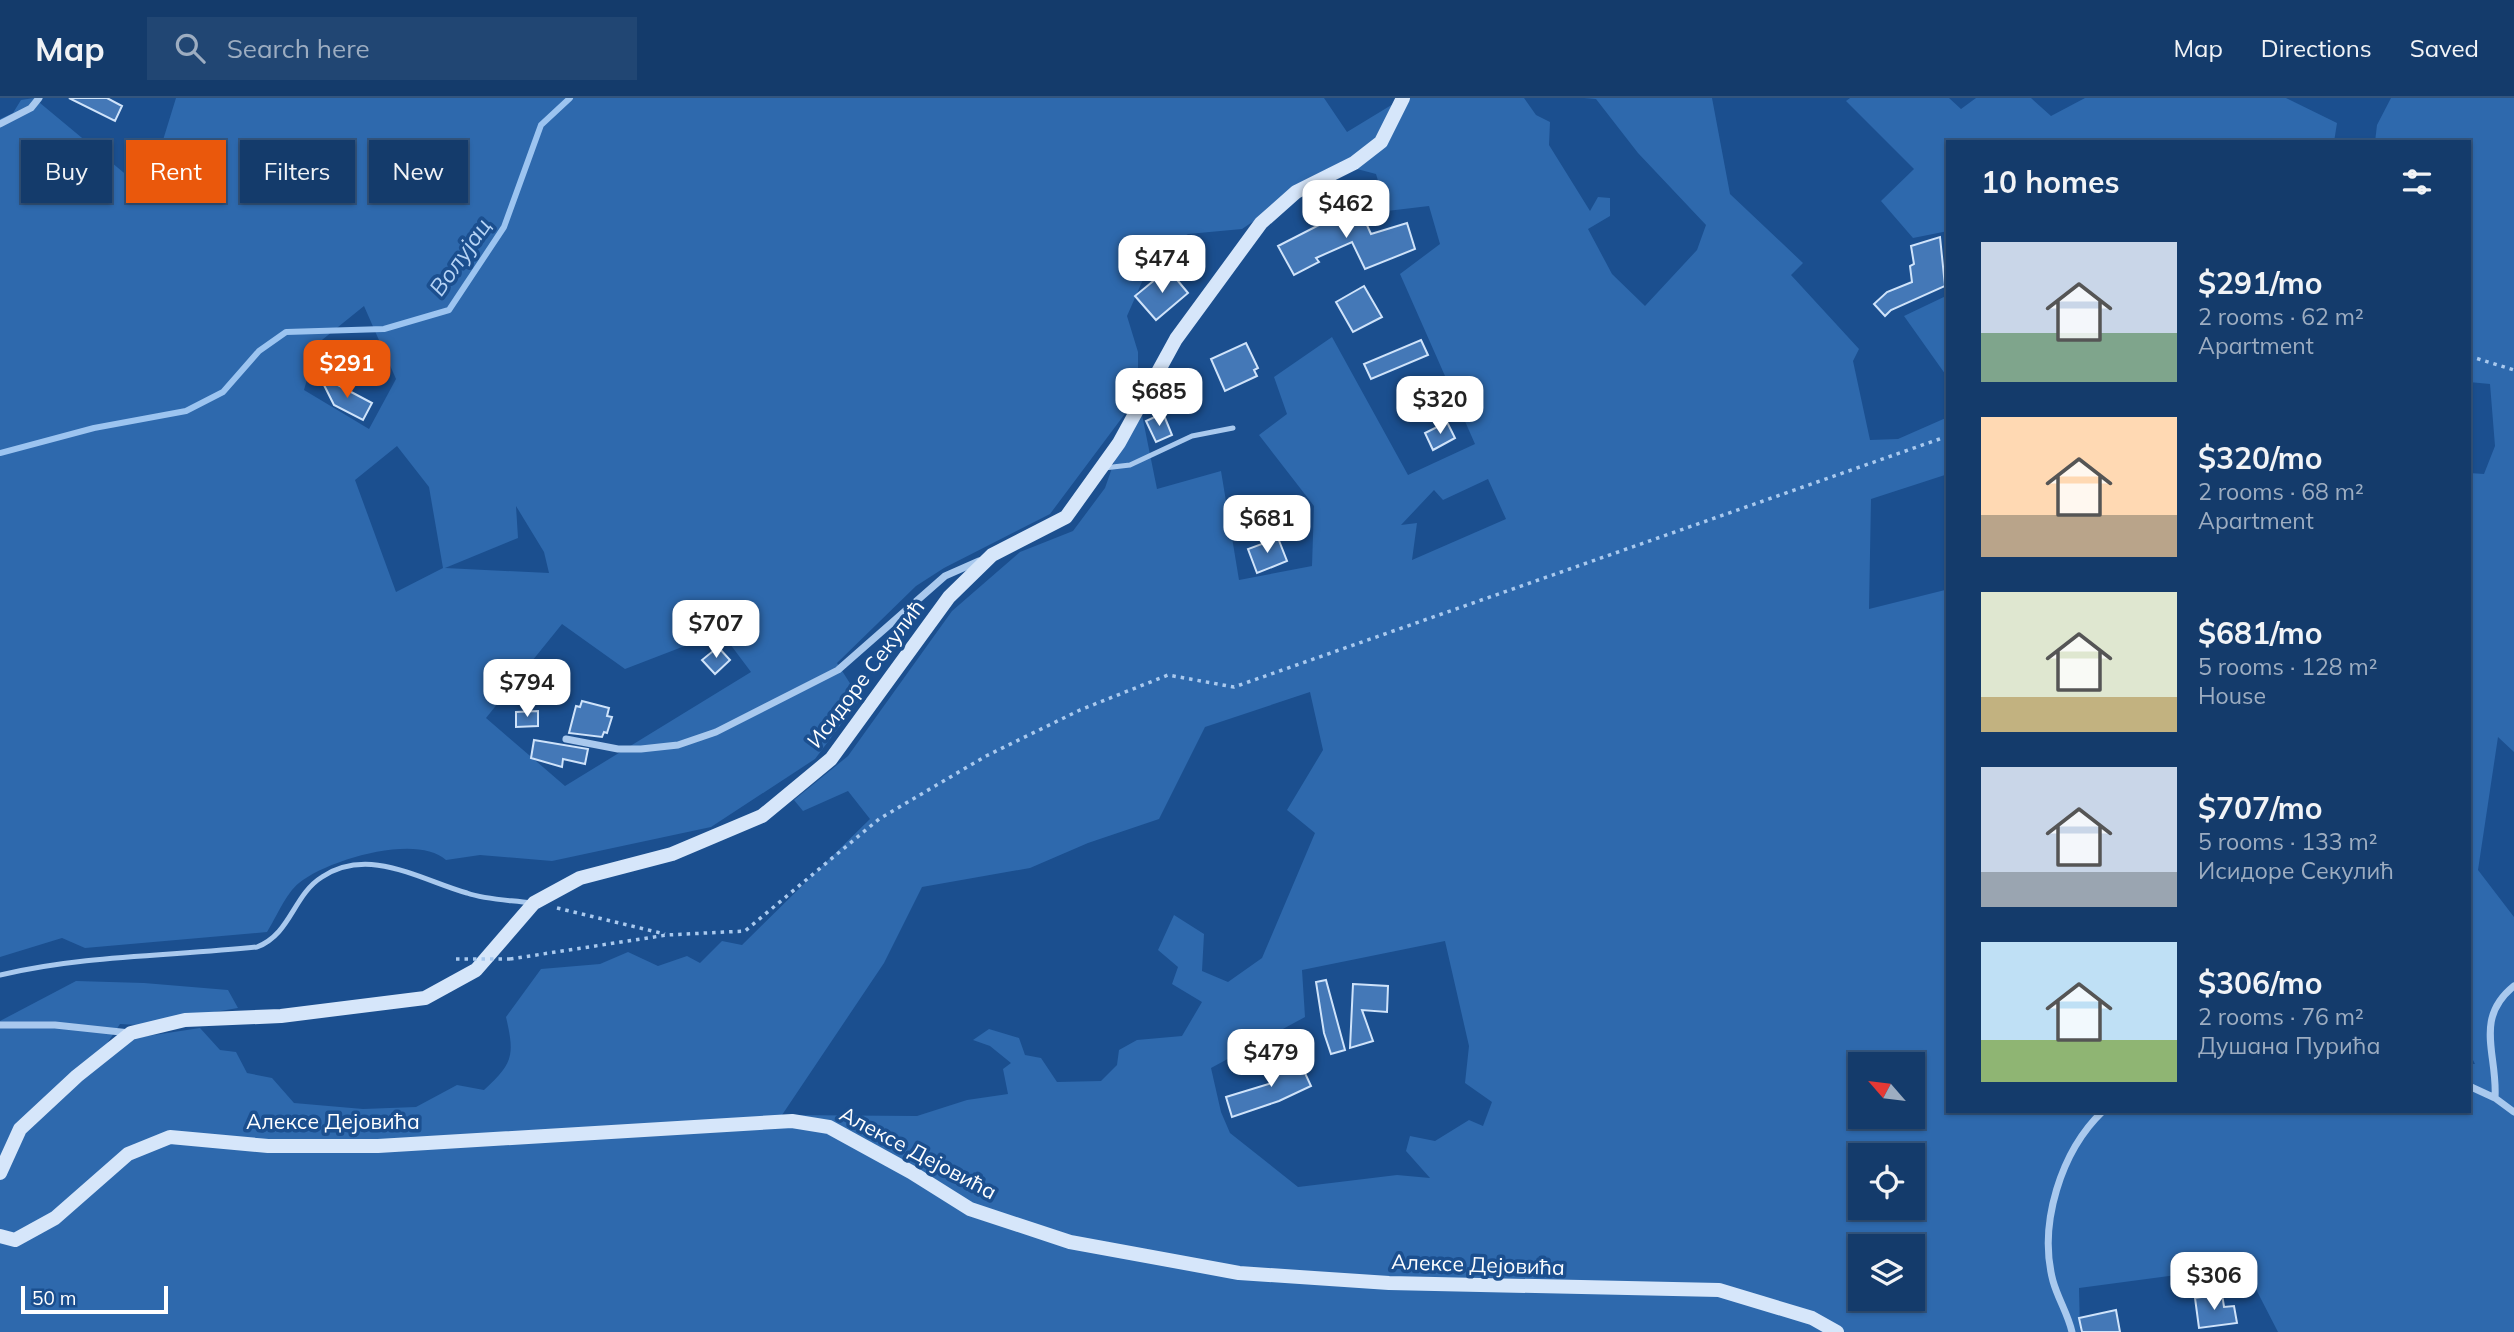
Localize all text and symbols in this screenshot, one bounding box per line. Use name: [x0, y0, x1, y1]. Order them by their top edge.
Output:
search box: [147, 17, 637, 80]
text: Map: [35, 28, 105, 69]
icon: search: [171, 29, 209, 67]
text: Search here: [227, 32, 370, 65]
text: Map: [2173, 33, 2223, 63]
text: Directions: [2261, 33, 2372, 63]
text: Saved: [2410, 33, 2479, 63]
chip: Buy: [21, 140, 112, 203]
chip: Rent: [126, 140, 226, 203]
chip: Filters: [240, 140, 355, 203]
chip: New: [369, 140, 468, 203]
text: 10 homes: [1981, 163, 2120, 201]
icon: filters: [2398, 163, 2436, 201]
pin: $462: [1305, 180, 1387, 240]
text: $462: [1318, 188, 1374, 217]
water label: Волујац: [422, 212, 497, 301]
pin: $474: [1121, 236, 1203, 295]
text: $474: [1134, 243, 1190, 272]
text: $291/mo: [2198, 264, 2322, 302]
icon: home: [2037, 270, 2121, 354]
text: 2 rooms · 62 m²: [2198, 302, 2364, 331]
text: Apartment: [2198, 331, 2314, 360]
pin: $291: [306, 341, 388, 400]
text: $291: [319, 348, 375, 377]
pin: $685: [1118, 368, 1200, 428]
text: $685: [1131, 376, 1187, 405]
pin: $320: [1399, 376, 1481, 436]
text: $320: [1412, 384, 1468, 413]
text: $320/mo: [2198, 439, 2322, 477]
icon: home: [2037, 445, 2121, 529]
text: 2 rooms · 68 m²: [2198, 477, 2364, 506]
pin: $681: [1226, 496, 1308, 555]
text: $681: [1239, 503, 1295, 532]
text: Apartment: [2198, 506, 2314, 535]
street label: Исидоре Секулић: [801, 594, 929, 753]
pin: $707: [675, 601, 757, 660]
text: $707: [688, 608, 744, 637]
text: $681/mo: [2198, 614, 2322, 652]
icon: home: [2037, 620, 2121, 704]
text: 5 rooms · 128 m²: [2198, 652, 2378, 681]
pin: $794: [486, 660, 568, 719]
text: $794: [499, 667, 555, 696]
text: House: [2198, 681, 2266, 710]
text: $707/mo: [2198, 789, 2322, 827]
icon: home: [2037, 795, 2121, 879]
text: 5 rooms · 133 m²: [2198, 827, 2378, 856]
text: Исидоре Секулић: [2198, 856, 2394, 885]
text: $306/mo: [2198, 964, 2322, 1002]
icon: home: [2037, 970, 2121, 1054]
text: 2 rooms · 76 m²: [2198, 1002, 2364, 1031]
pin: $479: [1230, 1030, 1312, 1089]
text: Душана Пурића: [2198, 1031, 2381, 1060]
text: $479: [1243, 1037, 1299, 1066]
north arrow: [1848, 1052, 1925, 1129]
map controls: [1848, 1052, 1925, 1311]
street label: Алексе Дејовића: [836, 1100, 1001, 1204]
street label: Алексе Дејовића: [246, 1108, 420, 1134]
button: locate: [1848, 1143, 1925, 1220]
button: layers: [1848, 1234, 1925, 1311]
street label: Алексе Дејовића: [1391, 1248, 1565, 1280]
pin: $306: [2173, 1252, 2255, 1312]
text: $306: [2186, 1260, 2242, 1289]
scale bar: [21, 1283, 168, 1315]
text: 50 m: [32, 1286, 76, 1310]

